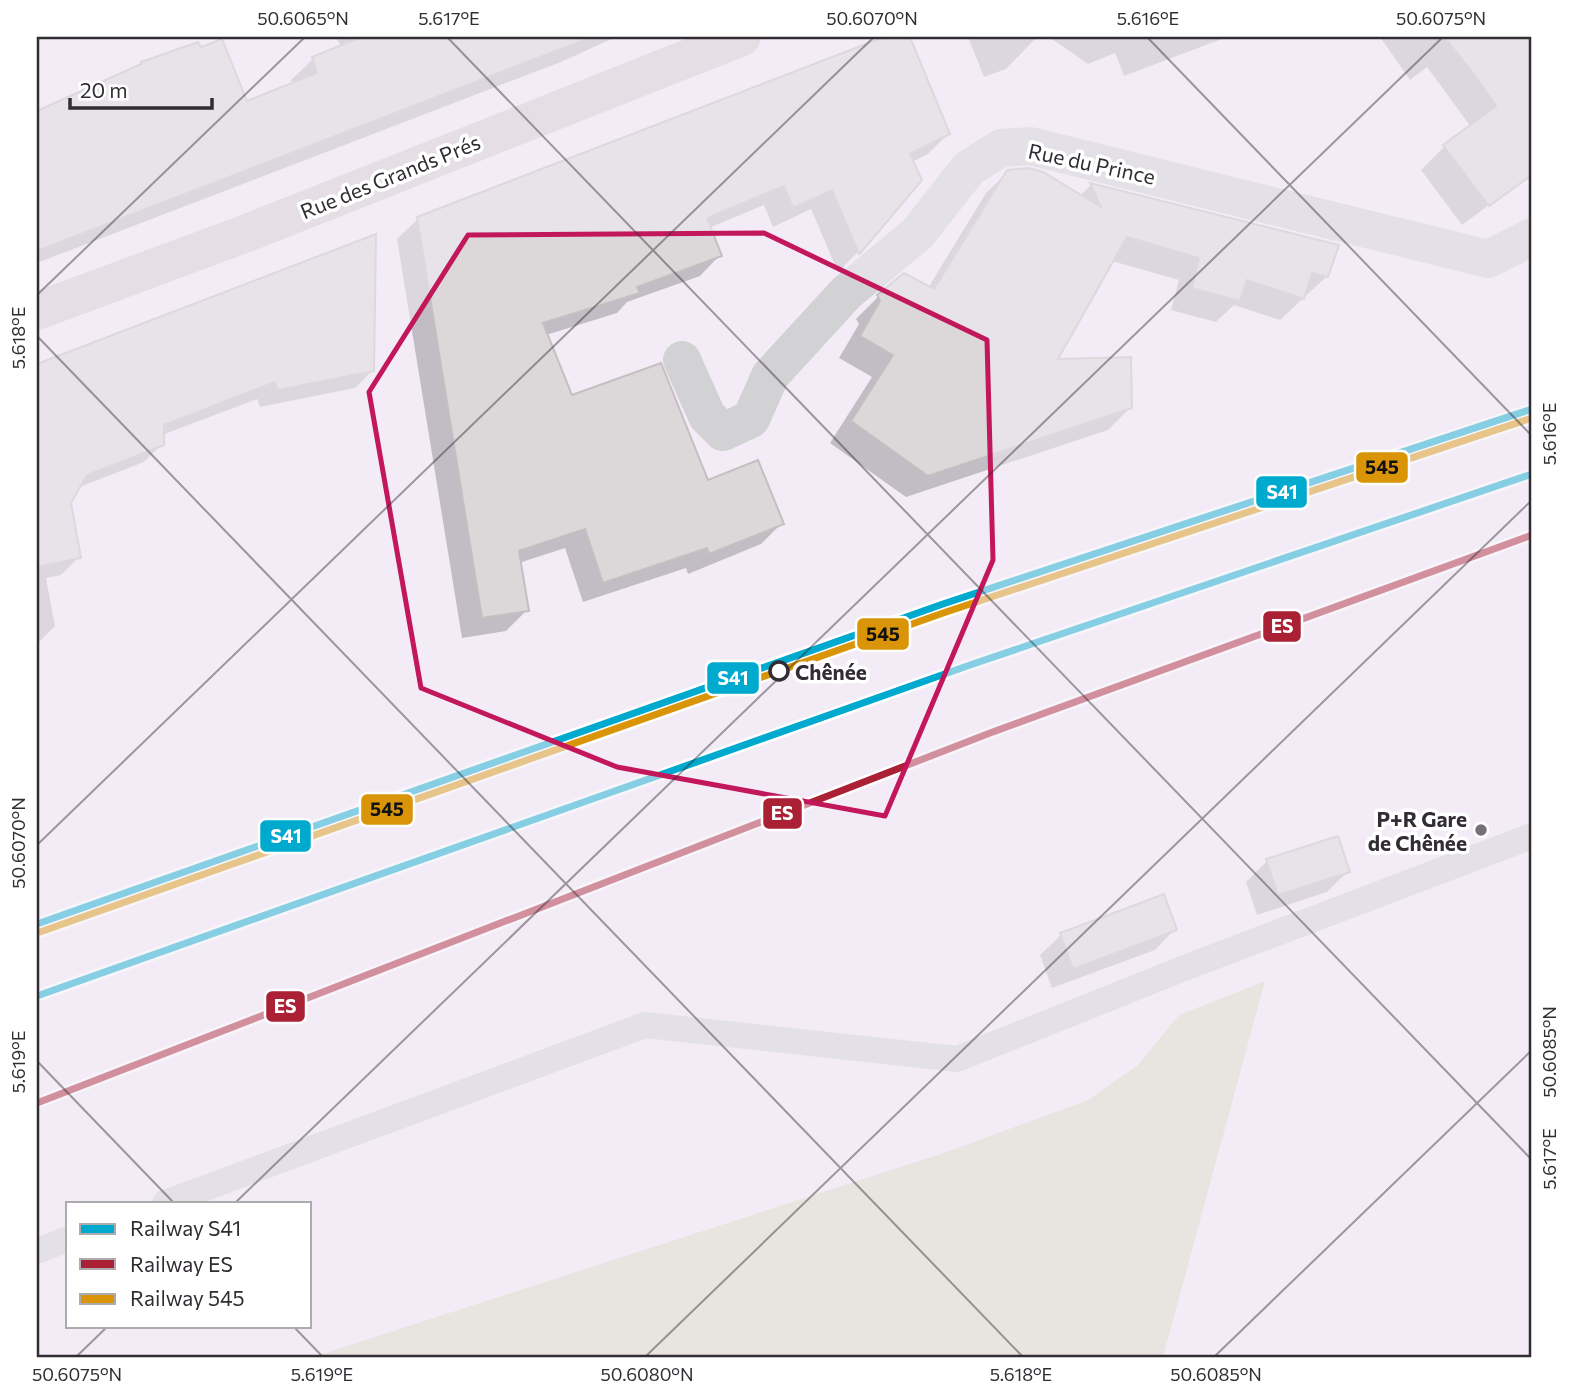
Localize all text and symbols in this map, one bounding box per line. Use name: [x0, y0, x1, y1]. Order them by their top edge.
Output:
text: 50.6065°N: [257, 7, 349, 29]
text: 5.617°E: [418, 7, 480, 29]
text: 50.6070°N: [826, 7, 918, 29]
text: 5.616°E: [1117, 7, 1179, 29]
text: 50.6075°N: [1396, 7, 1486, 29]
scale bar: [70, 66, 212, 110]
text: 20 m: [80, 77, 128, 102]
street label: Rue des Grands Prés: [296, 129, 484, 223]
street label: Rue du Prince: [1026, 137, 1158, 189]
text: 5.618°E: [7, 307, 29, 369]
text: 5.616°E: [1538, 403, 1560, 465]
line badge: 545: [1355, 451, 1409, 484]
text: 545: [1365, 455, 1399, 478]
line badge: S41: [1255, 475, 1308, 509]
text: S41: [1266, 480, 1298, 503]
line badge: ES: [1262, 610, 1302, 643]
text: ES: [1271, 614, 1293, 637]
line badge: 545: [856, 617, 910, 651]
text: 545: [866, 622, 900, 645]
place label: Chênée: [795, 659, 867, 684]
line badge: S41: [706, 661, 760, 695]
marker: Chênée: [769, 661, 789, 681]
text: S41: [717, 666, 749, 689]
line badge: 545: [360, 793, 414, 826]
text: 50.6070°N: [7, 797, 29, 889]
text: 545: [370, 797, 404, 820]
line badge: ES: [762, 797, 803, 830]
text: ES: [771, 801, 793, 824]
place label: P+R Gare de Chênée: [1368, 806, 1467, 855]
line badge: S41: [259, 819, 312, 853]
marker: P+R Gare de Chênée: [1473, 822, 1489, 838]
text: S41: [270, 824, 302, 847]
line badge: ES: [265, 990, 306, 1023]
text: ES: [274, 994, 296, 1017]
text: 50.6085°N: [1538, 1006, 1560, 1098]
text: 5.619°E: [7, 1031, 29, 1093]
text: 5.617°E: [1538, 1128, 1560, 1190]
legend: [66, 1202, 312, 1328]
text: Railway S41: [130, 1215, 241, 1240]
text: Railway ES: [130, 1251, 233, 1276]
text: Railway 545: [130, 1285, 245, 1310]
text: 50.6075°N: [32, 1363, 122, 1385]
text: 5.619°E: [291, 1363, 353, 1385]
text: 50.6080°N: [600, 1363, 694, 1385]
text: 5.618°E: [990, 1363, 1052, 1385]
text: 50.6085°N: [1170, 1363, 1262, 1385]

